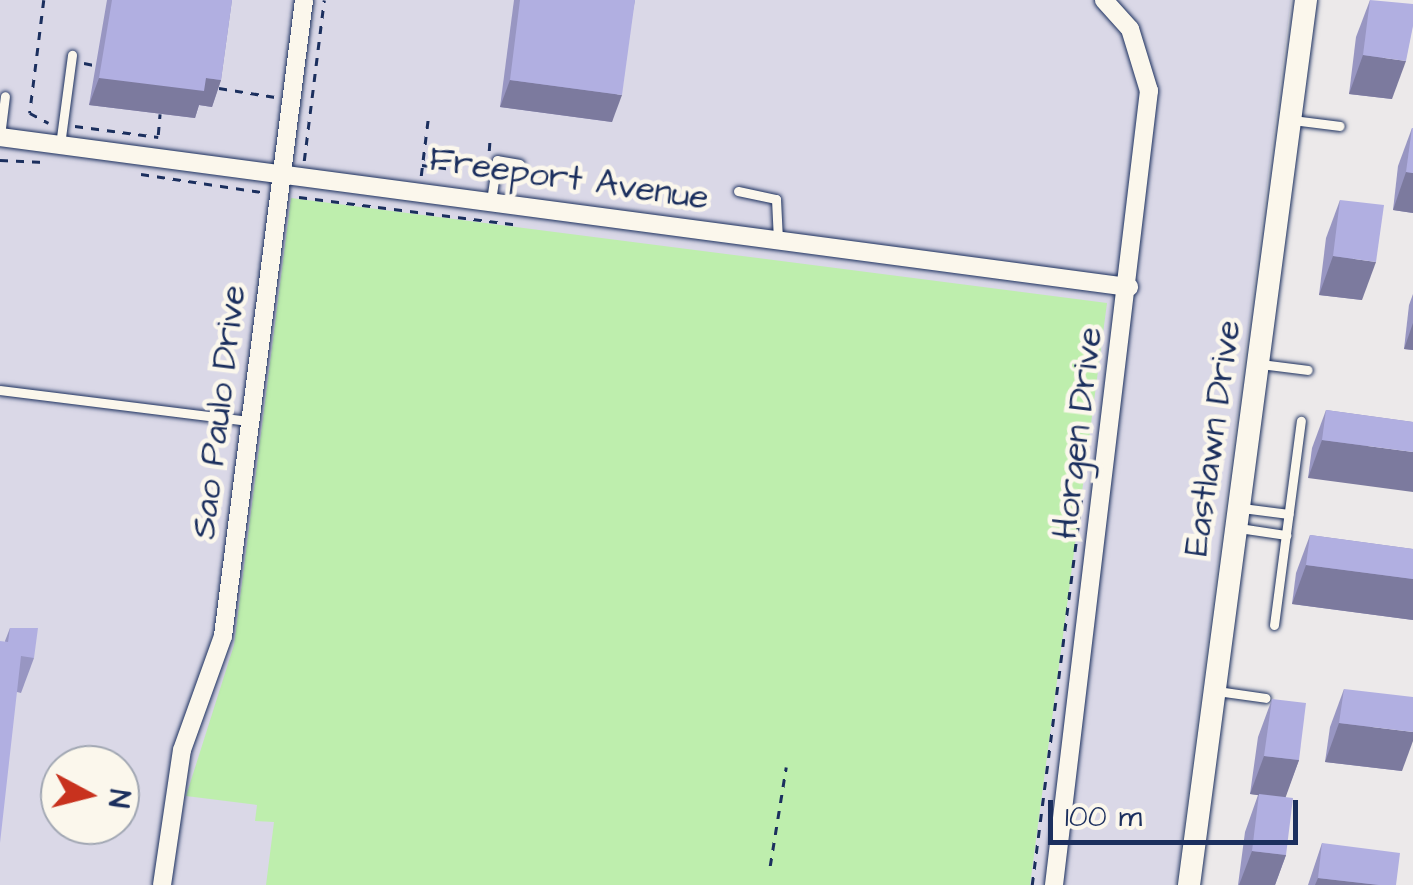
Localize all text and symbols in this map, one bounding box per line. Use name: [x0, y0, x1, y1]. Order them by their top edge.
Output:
street label: Freeport Avenue: [427, 139, 711, 219]
street label: Sao Paulo Drive: [183, 283, 255, 541]
street label: Eastlawn Drive: [1176, 317, 1250, 559]
street label: Horgen Drive: [1044, 325, 1112, 541]
north arrow: [40, 745, 140, 845]
scale bar: [1053, 780, 1303, 842]
text: N: [98, 787, 139, 810]
text: 100 m: [1065, 796, 1142, 838]

